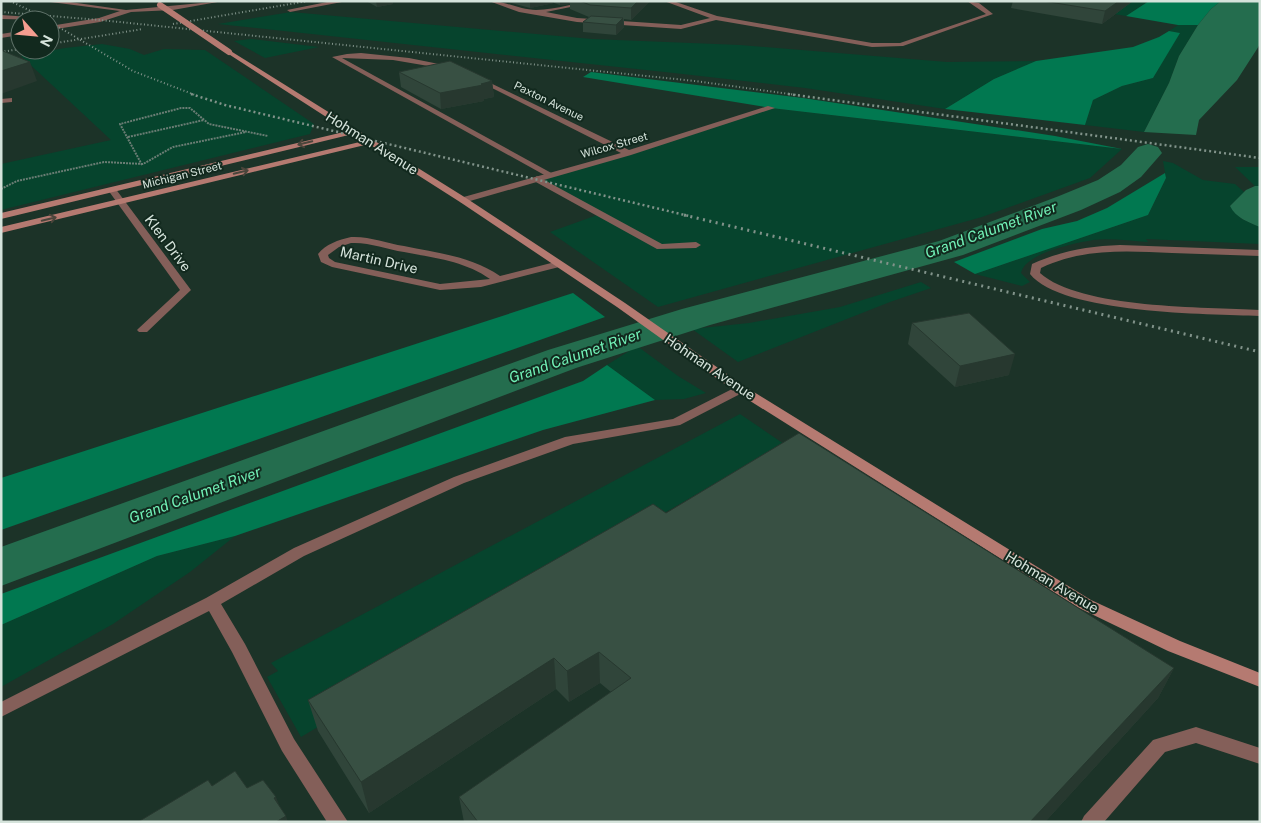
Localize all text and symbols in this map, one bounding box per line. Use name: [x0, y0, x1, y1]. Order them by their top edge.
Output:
north arrow: [10, 10, 60, 60]
text: N: [37, 32, 56, 49]
street label: Paxton Avenue: [512, 79, 586, 123]
street label: Hohman Avenue: [323, 108, 421, 178]
street label: Wilcox Street: [579, 130, 649, 160]
one-way arrow: [297, 139, 313, 148]
street label: Michigan Street: [141, 159, 223, 191]
one-way arrow: [232, 167, 248, 176]
water label: Grand Calumet River: [923, 198, 1059, 261]
street label: Klen Drive: [142, 212, 194, 274]
one-way arrow: [40, 214, 56, 223]
street label: Martin Drive: [339, 243, 420, 277]
water label: Grand Calumet River: [506, 325, 644, 386]
street label: Hohman Avenue: [662, 331, 758, 403]
water label: Grand Calumet River: [127, 463, 263, 526]
street label: Hohman Avenue: [1002, 548, 1102, 616]

